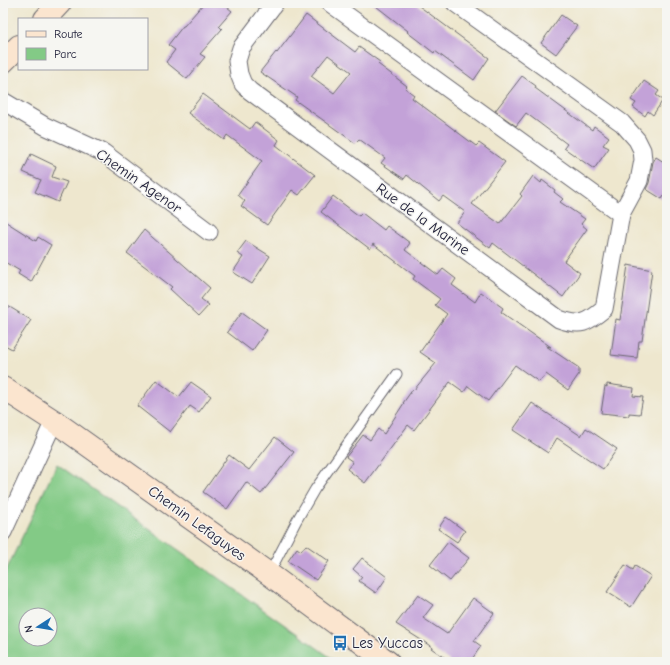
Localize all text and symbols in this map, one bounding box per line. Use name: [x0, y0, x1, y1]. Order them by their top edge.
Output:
legend: [18, 18, 148, 70]
text: Route: [54, 27, 83, 41]
text: Parc: [54, 47, 77, 61]
street label: Chemin Agenor: [93, 145, 185, 217]
street label: Rue de la Marine: [373, 179, 474, 259]
street label: Chemin Lefaguyes: [145, 482, 249, 564]
north arrow: [18, 607, 58, 647]
text: N: [22, 624, 36, 634]
bus stop icon: Les Yuccas: [331, 634, 349, 652]
place label: Les Yuccas: [352, 634, 423, 652]

